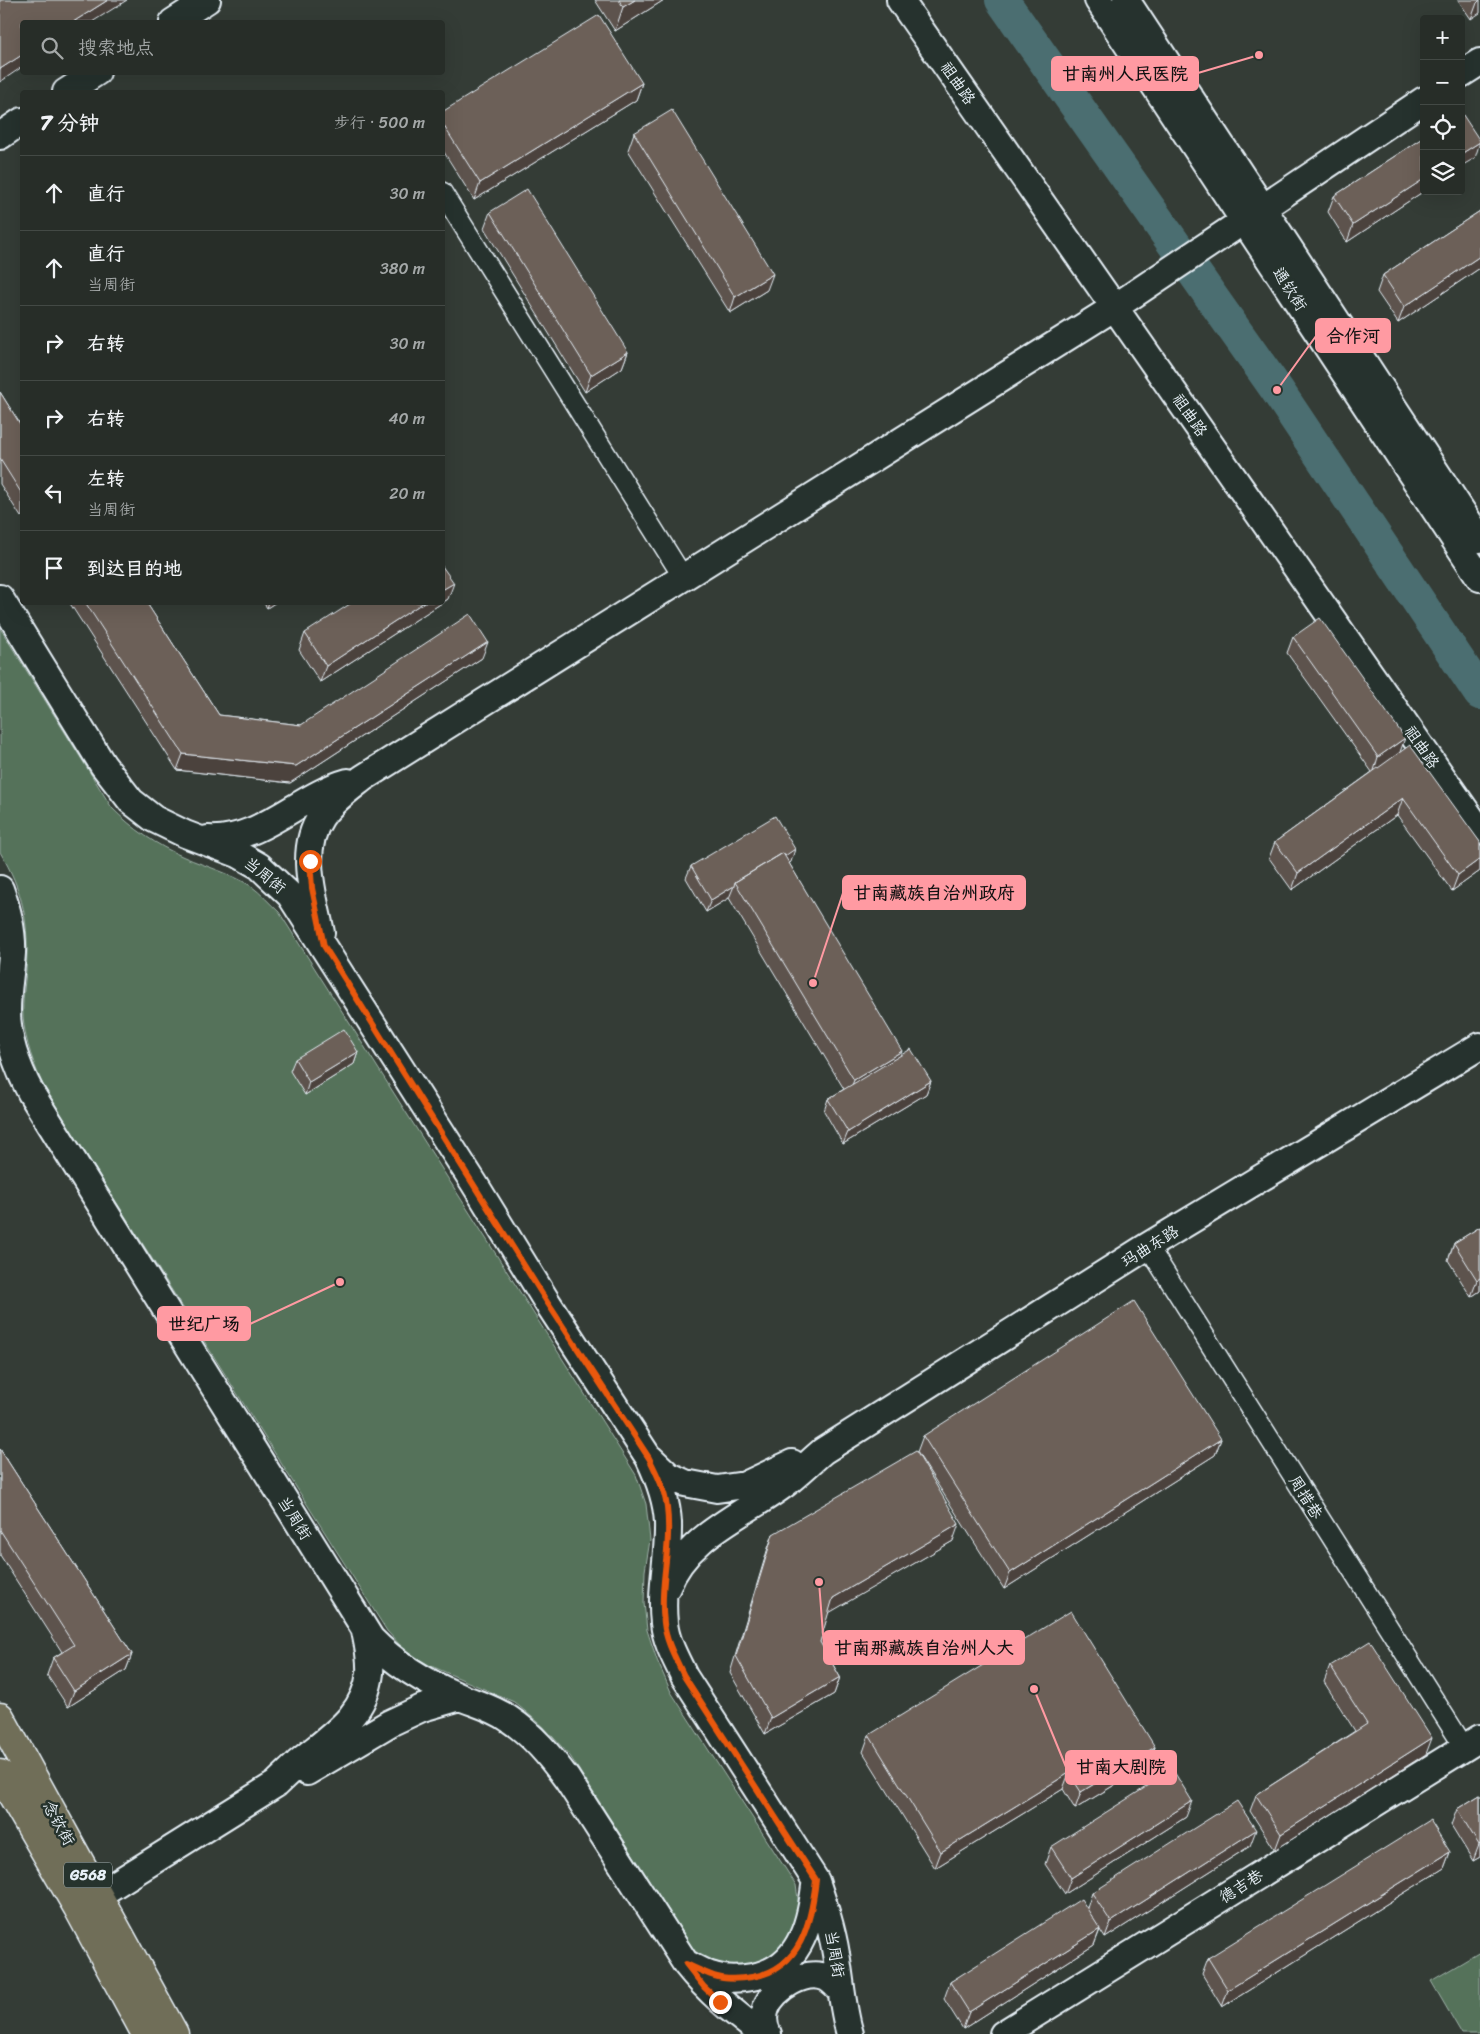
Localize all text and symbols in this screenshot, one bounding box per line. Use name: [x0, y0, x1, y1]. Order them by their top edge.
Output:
map controls: [1420, 15, 1465, 195]
button: +: [1420, 15, 1465, 60]
search box: [20, 20, 445, 75]
text: 搜索地点: [78, 31, 154, 64]
icon: search: [38, 34, 66, 62]
street label: 祖曲路: [932, 55, 984, 111]
callout: 甘南州人民医院: [1052, 57, 1198, 90]
text: 甘南州人民医院: [1062, 58, 1188, 90]
button: −: [1420, 60, 1465, 105]
text: 7 分钟: [40, 104, 99, 142]
button: locate: [1420, 105, 1465, 150]
text: 步行 · 500 m: [334, 108, 425, 137]
button: layers: [1420, 150, 1465, 195]
text: 直行: [87, 177, 125, 210]
icon: ahead: [40, 179, 68, 207]
text: 30 m: [390, 179, 425, 208]
text: 直行: [87, 237, 125, 270]
icon: ahead: [40, 254, 68, 282]
text: 380 m: [380, 254, 425, 283]
street label: 通钦街: [1265, 261, 1315, 317]
text: 当周街: [87, 270, 135, 299]
callout: 合作河: [1316, 319, 1390, 352]
text: 合作河: [1326, 320, 1380, 352]
text: 右转: [87, 327, 125, 360]
icon: right: [40, 329, 68, 357]
text: 30 m: [390, 329, 425, 358]
street label: 祖曲路: [1164, 387, 1216, 443]
text: 右转: [87, 402, 125, 435]
icon: right: [40, 404, 68, 432]
text: 40 m: [388, 404, 425, 433]
text: 左转: [87, 462, 125, 495]
icon: left: [40, 479, 68, 507]
text: 20 m: [389, 479, 425, 508]
text: 当周街: [87, 495, 135, 524]
text: 到达目的地: [87, 552, 182, 585]
icon: arrive: [40, 554, 68, 582]
street label: 祖曲路: [1396, 719, 1448, 775]
street label: 当周街: [237, 849, 293, 901]
route start: [299, 850, 322, 873]
callout: 甘南藏族自治州政府: [843, 876, 1025, 909]
text: 甘南藏族自治州政府: [853, 877, 1015, 909]
street label: 玛曲东路: [1115, 1217, 1185, 1275]
callout: 世纪广场: [158, 1307, 250, 1340]
text: 世纪广场: [168, 1308, 240, 1340]
street label: 周措巷: [1281, 1469, 1331, 1525]
street label: 当周街: [270, 1490, 320, 1546]
callout: 甘南那藏族自治州人大: [824, 1631, 1024, 1664]
text: 甘南那藏族自治州人大: [834, 1632, 1014, 1664]
callout: 甘南大剧院: [1066, 1751, 1176, 1784]
text: 甘南大剧院: [1076, 1751, 1166, 1783]
street label: 念钦街: [35, 1795, 83, 1851]
street label: 德吉巷: [1213, 1861, 1269, 1911]
road number: G568: [64, 1862, 112, 1888]
street label: 当周街: [817, 1928, 853, 1980]
route end: [709, 1991, 732, 2014]

